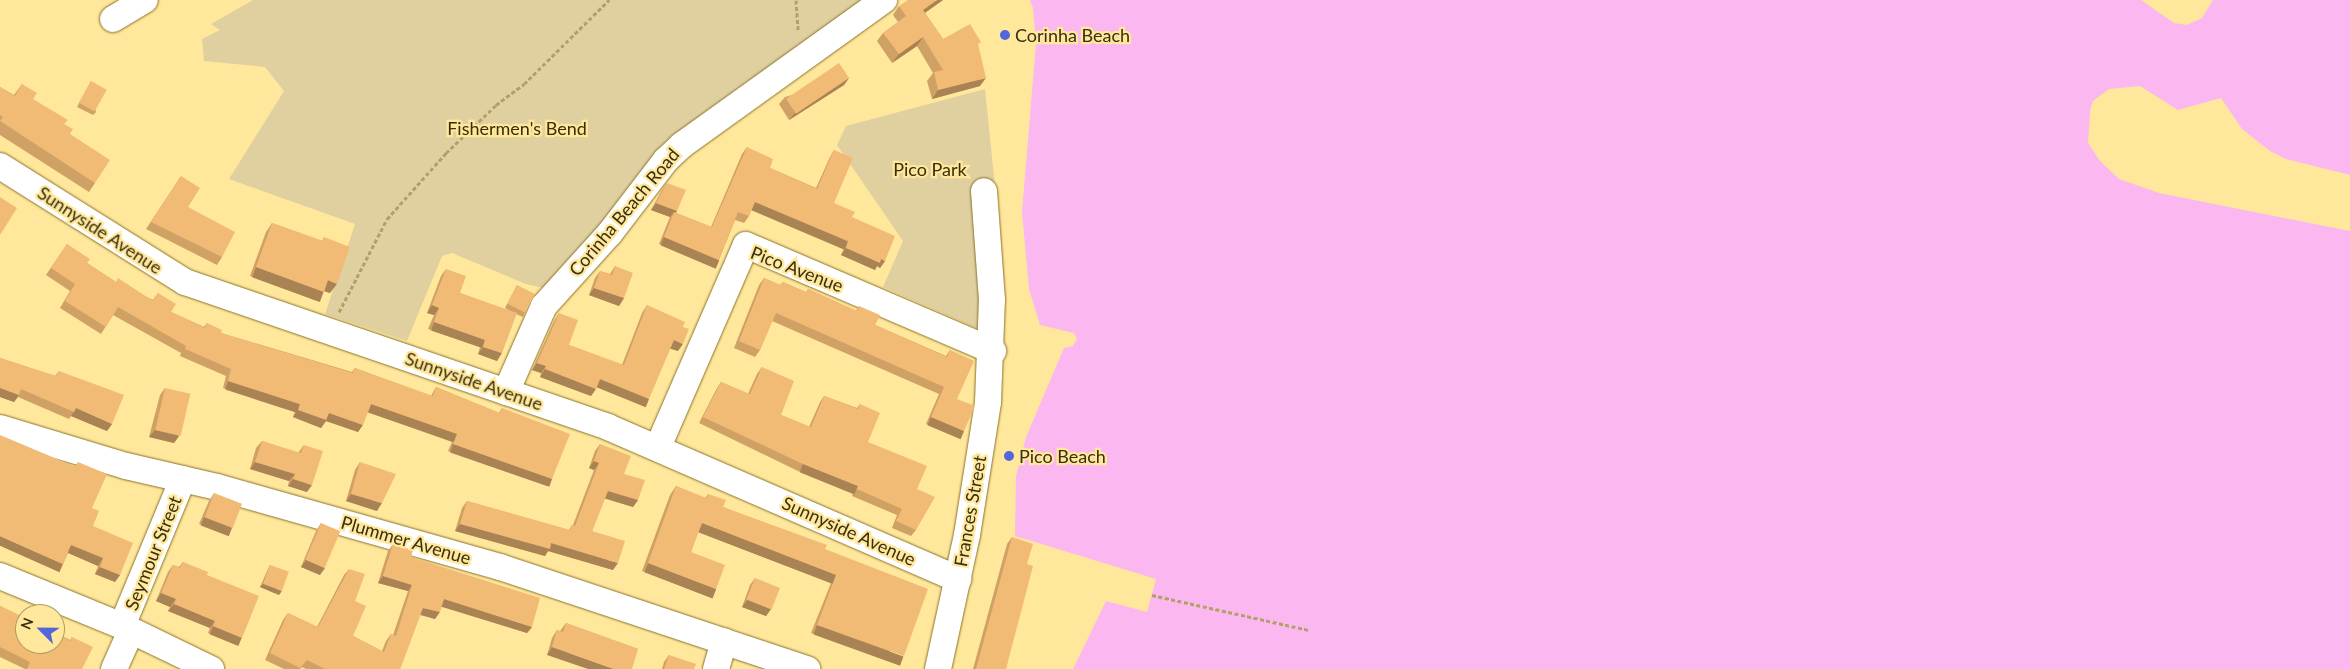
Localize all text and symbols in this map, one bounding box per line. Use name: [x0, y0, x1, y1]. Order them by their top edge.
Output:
place label: Corinha Beach: [1015, 24, 1130, 46]
marker: Corinha Beach: [999, 29, 1011, 41]
park label: Fishermen's Bend: [447, 117, 587, 139]
street label: Corinha Beach Road: [564, 144, 684, 280]
park label: Pico Park: [893, 158, 967, 180]
street label: Sunnyside Avenue: [34, 182, 166, 278]
street label: Pico Avenue: [747, 241, 847, 297]
street label: Sunnyside Avenue: [402, 347, 546, 415]
place label: Pico Beach: [1019, 445, 1106, 467]
marker: Pico Beach: [1003, 450, 1015, 462]
street label: Frances Street: [950, 454, 990, 568]
street label: Seymour Street: [120, 492, 186, 614]
street label: Sunnyside Avenue: [779, 492, 919, 570]
street label: Plummer Avenue: [338, 511, 474, 569]
north arrow: [15, 604, 65, 654]
text: N: [17, 615, 37, 632]

